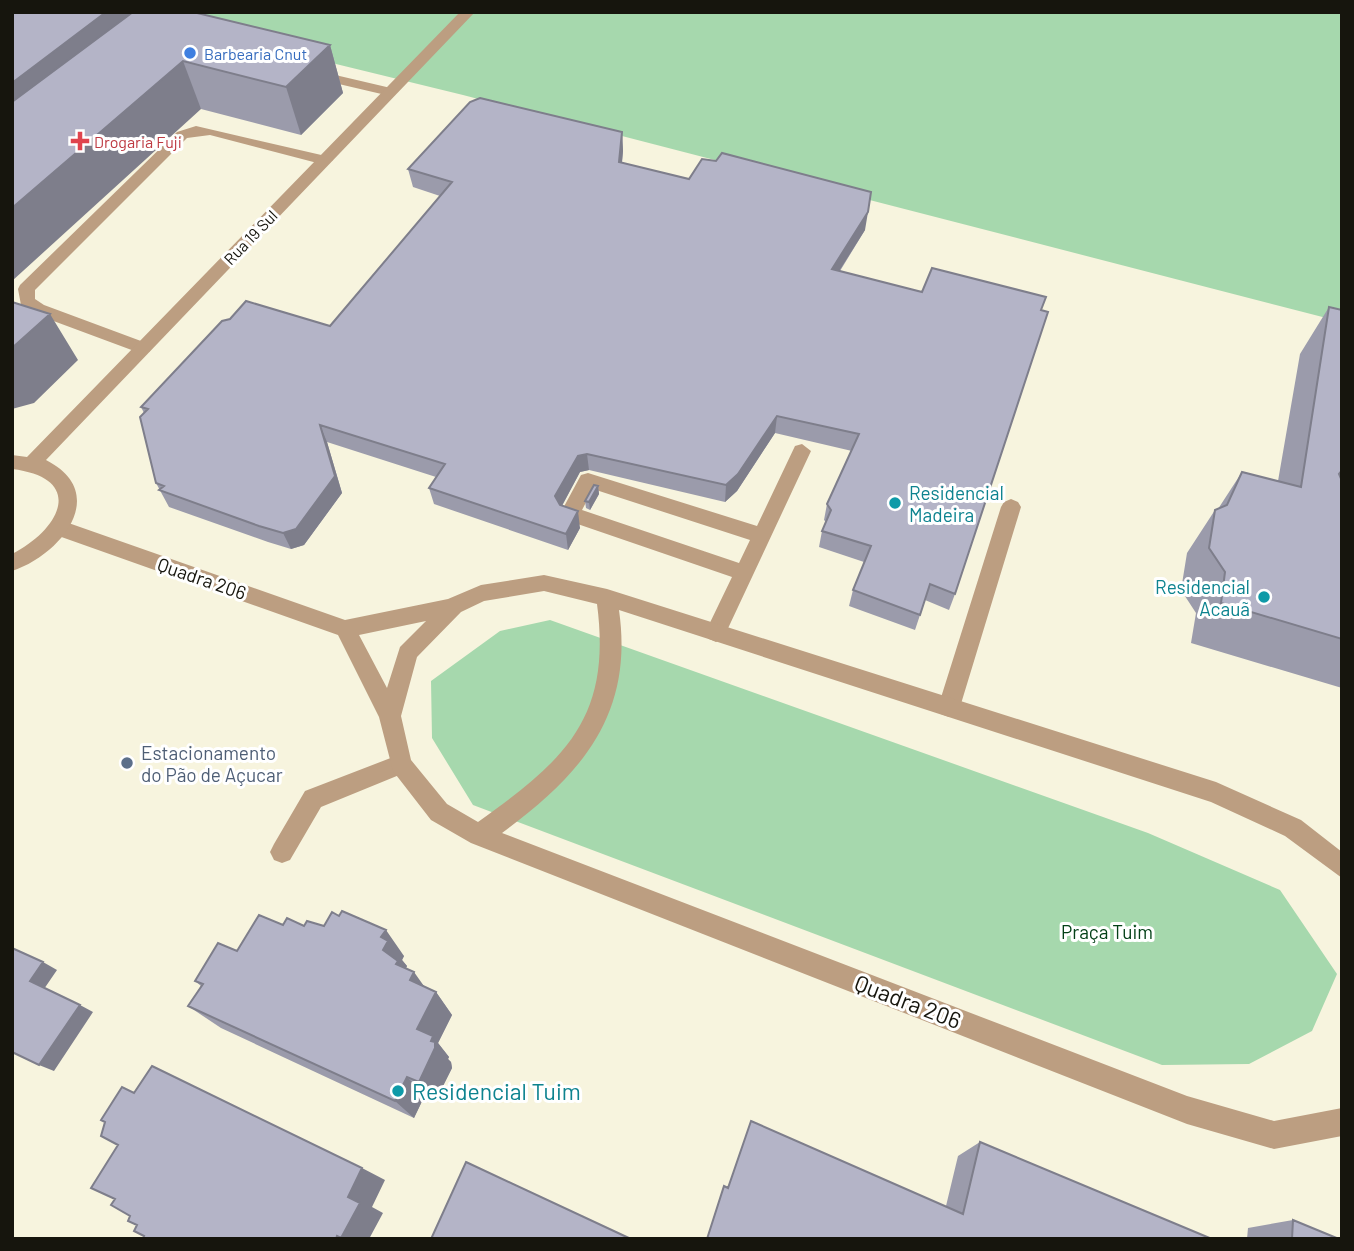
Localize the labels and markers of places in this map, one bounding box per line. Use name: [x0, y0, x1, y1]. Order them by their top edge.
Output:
place label: Barbearia Cnut: [204, 44, 307, 63]
marker: Barbearia Cnut: [182, 45, 198, 61]
place label: Drogaria Fuji: [94, 132, 182, 151]
marker: Drogaria Fuji: [72, 133, 88, 149]
place label: Residencial Madeira: [909, 481, 1004, 526]
marker: Residencial Madeira: [887, 495, 903, 511]
place label: Residencial Acauã: [1155, 575, 1250, 620]
marker: Residencial Acauã: [1256, 589, 1272, 605]
place label: Estacionamento do Pão de Açucar: [141, 741, 283, 786]
marker: Estacionamento do Pão de Açucar: [119, 755, 135, 771]
place label: Residencial Tuim: [412, 1077, 581, 1105]
marker: Residencial Tuim: [390, 1083, 406, 1099]

